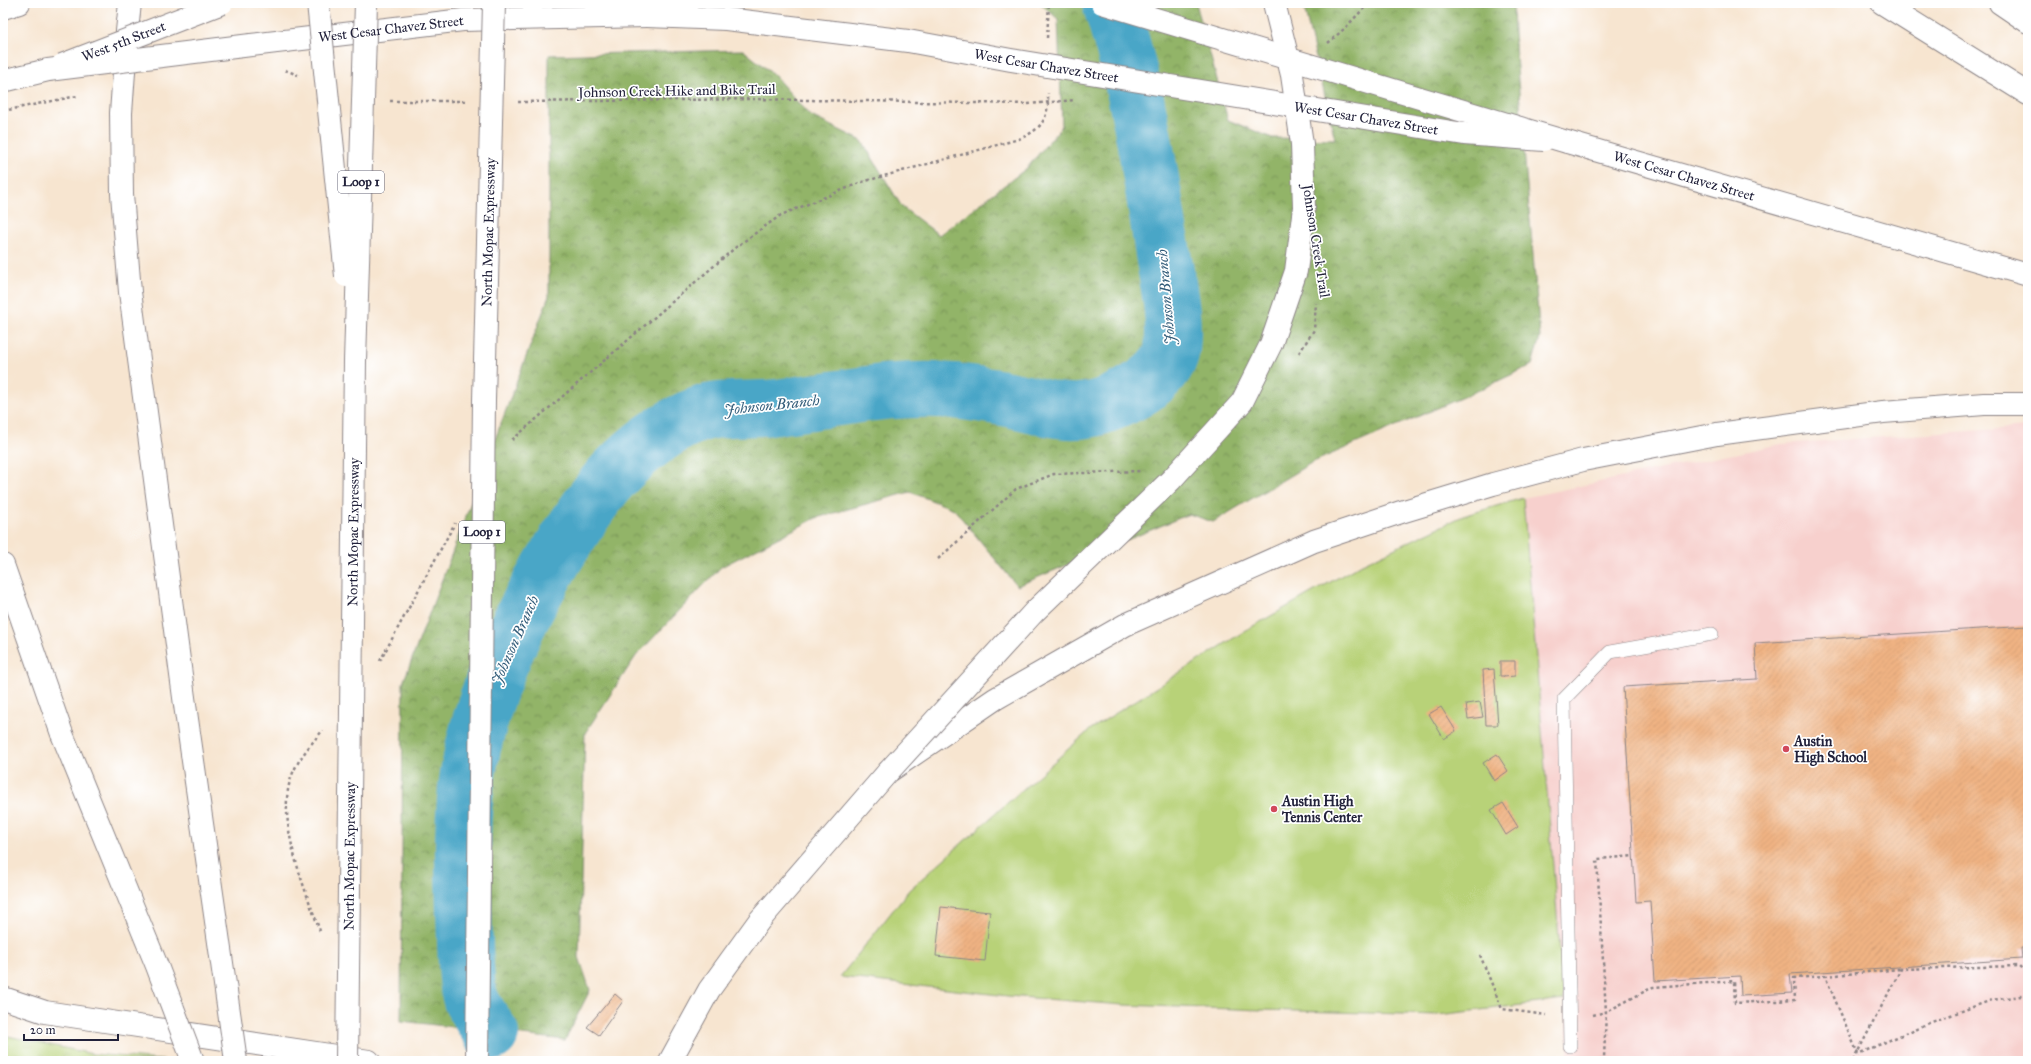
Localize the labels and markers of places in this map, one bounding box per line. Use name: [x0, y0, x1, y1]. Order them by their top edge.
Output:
place label: Austin High School: [1793, 733, 1868, 767]
marker: Austin High School: [1781, 744, 1791, 754]
place label: Austin High Tennis Center: [1281, 793, 1363, 826]
marker: Austin High Tennis Center: [1269, 804, 1279, 814]

